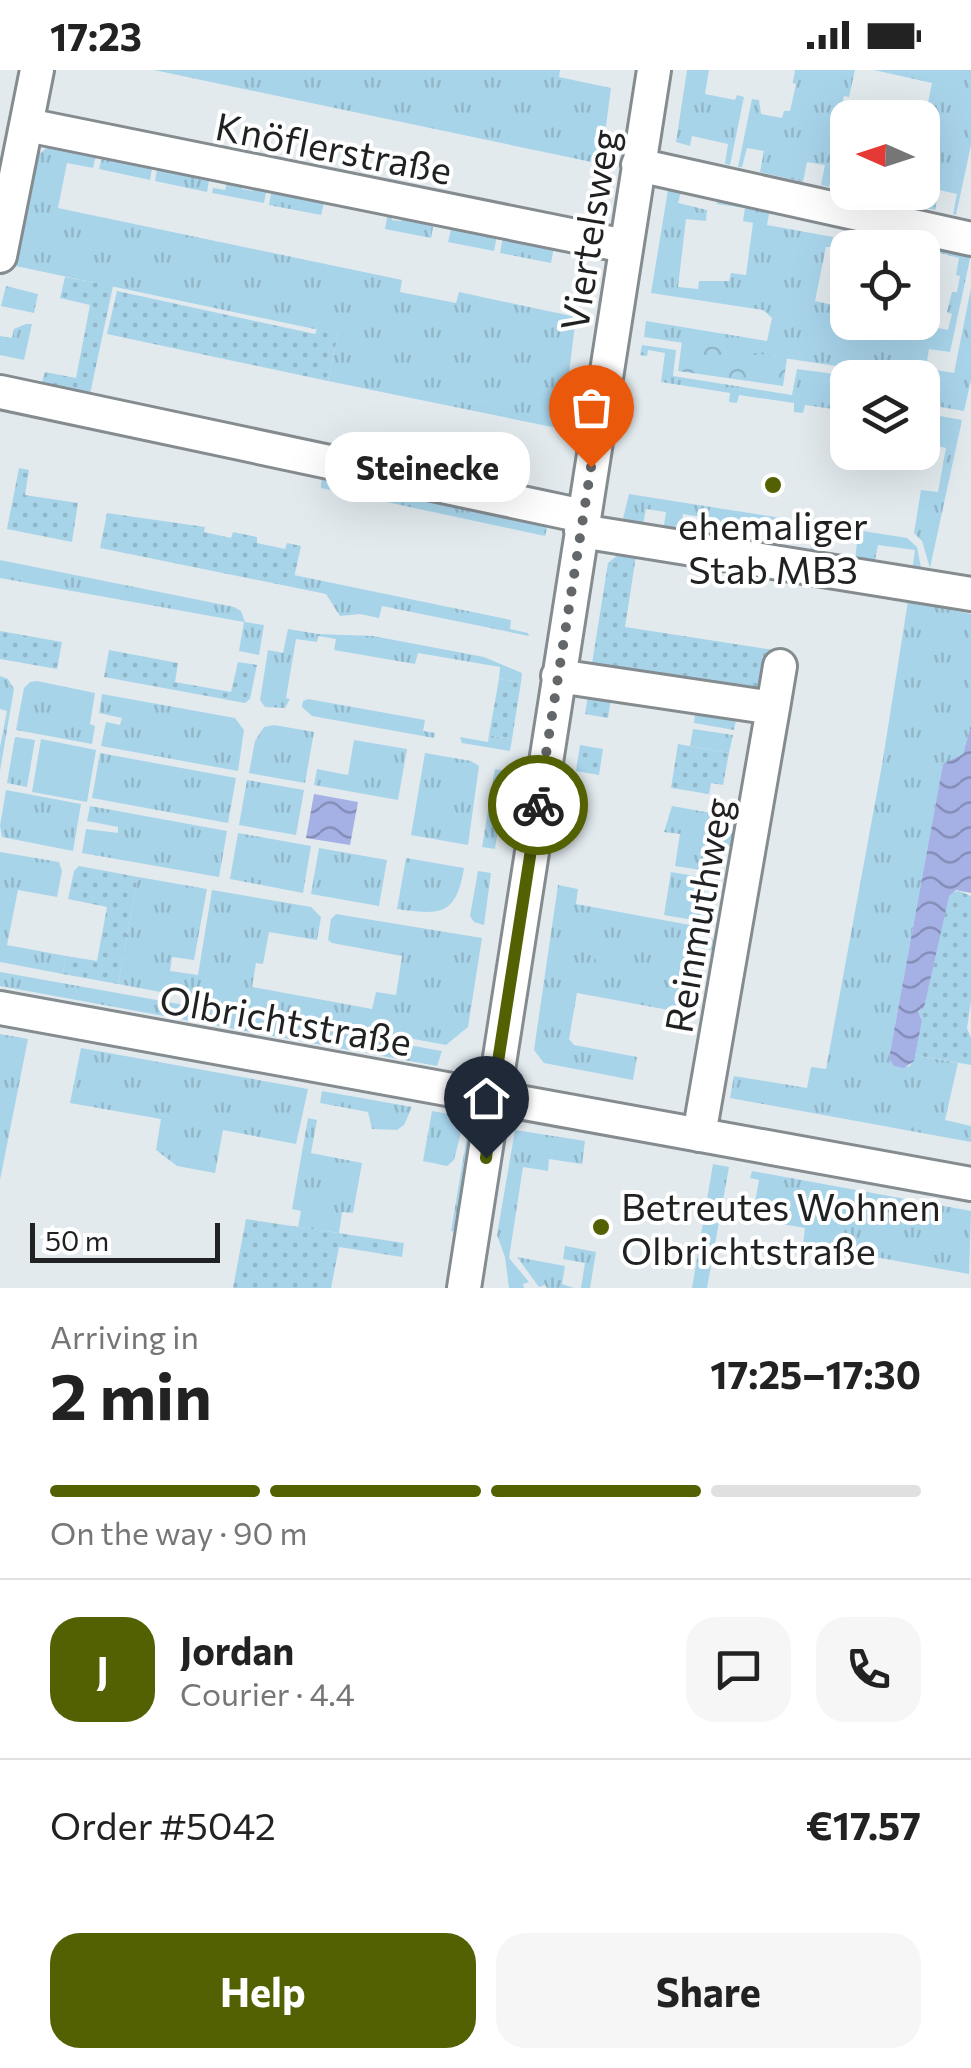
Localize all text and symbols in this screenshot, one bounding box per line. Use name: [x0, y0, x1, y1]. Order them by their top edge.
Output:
text: 17:23: [50, 12, 142, 59]
north arrow: [830, 100, 940, 210]
map controls: [830, 100, 940, 470]
street label: Knöflerstraße: [212, 101, 456, 193]
street label: Viertelsweg: [549, 126, 627, 334]
button: locate: [830, 230, 940, 340]
button: layers: [830, 360, 940, 470]
pin: [549, 365, 634, 468]
icon: bag: [564, 380, 619, 435]
callout: Steinecke: [326, 432, 531, 502]
text: Steinecke: [356, 447, 499, 487]
marker: ehemaliger Stab MB3: [762, 474, 784, 496]
place label: ehemaliger Stab MB3: [678, 501, 868, 592]
courier: [488, 755, 588, 855]
icon: bike: [511, 778, 566, 833]
street label: Reinmuthweg: [653, 794, 741, 1036]
street label: Olbrichtstraße: [156, 974, 416, 1064]
pin: [444, 1056, 529, 1159]
icon: home: [459, 1071, 514, 1126]
place label: Betreutes Wohnen Olbrichtstraße: [621, 1182, 941, 1273]
marker: Betreutes Wohnen Olbrichtstraße: [590, 1216, 612, 1238]
scale bar: [30, 1218, 220, 1262]
text: 50 m: [45, 1223, 109, 1257]
text: Arriving in: [50, 1316, 199, 1356]
text: 17:25–17:30: [710, 1350, 921, 1397]
text: 2 min: [50, 1354, 212, 1433]
text: On the way · 90 m: [50, 1512, 307, 1552]
button: chat: [686, 1617, 791, 1722]
button: phone: [816, 1617, 921, 1722]
text: Jordan: [180, 1626, 294, 1673]
text: J: [96, 1646, 109, 1693]
text: Courier · 4.4: [180, 1673, 355, 1713]
text: Order #5042: [50, 1801, 276, 1848]
text: €17.57: [806, 1801, 921, 1848]
button: Help: [50, 1933, 476, 2048]
button: Share: [496, 1933, 921, 2048]

